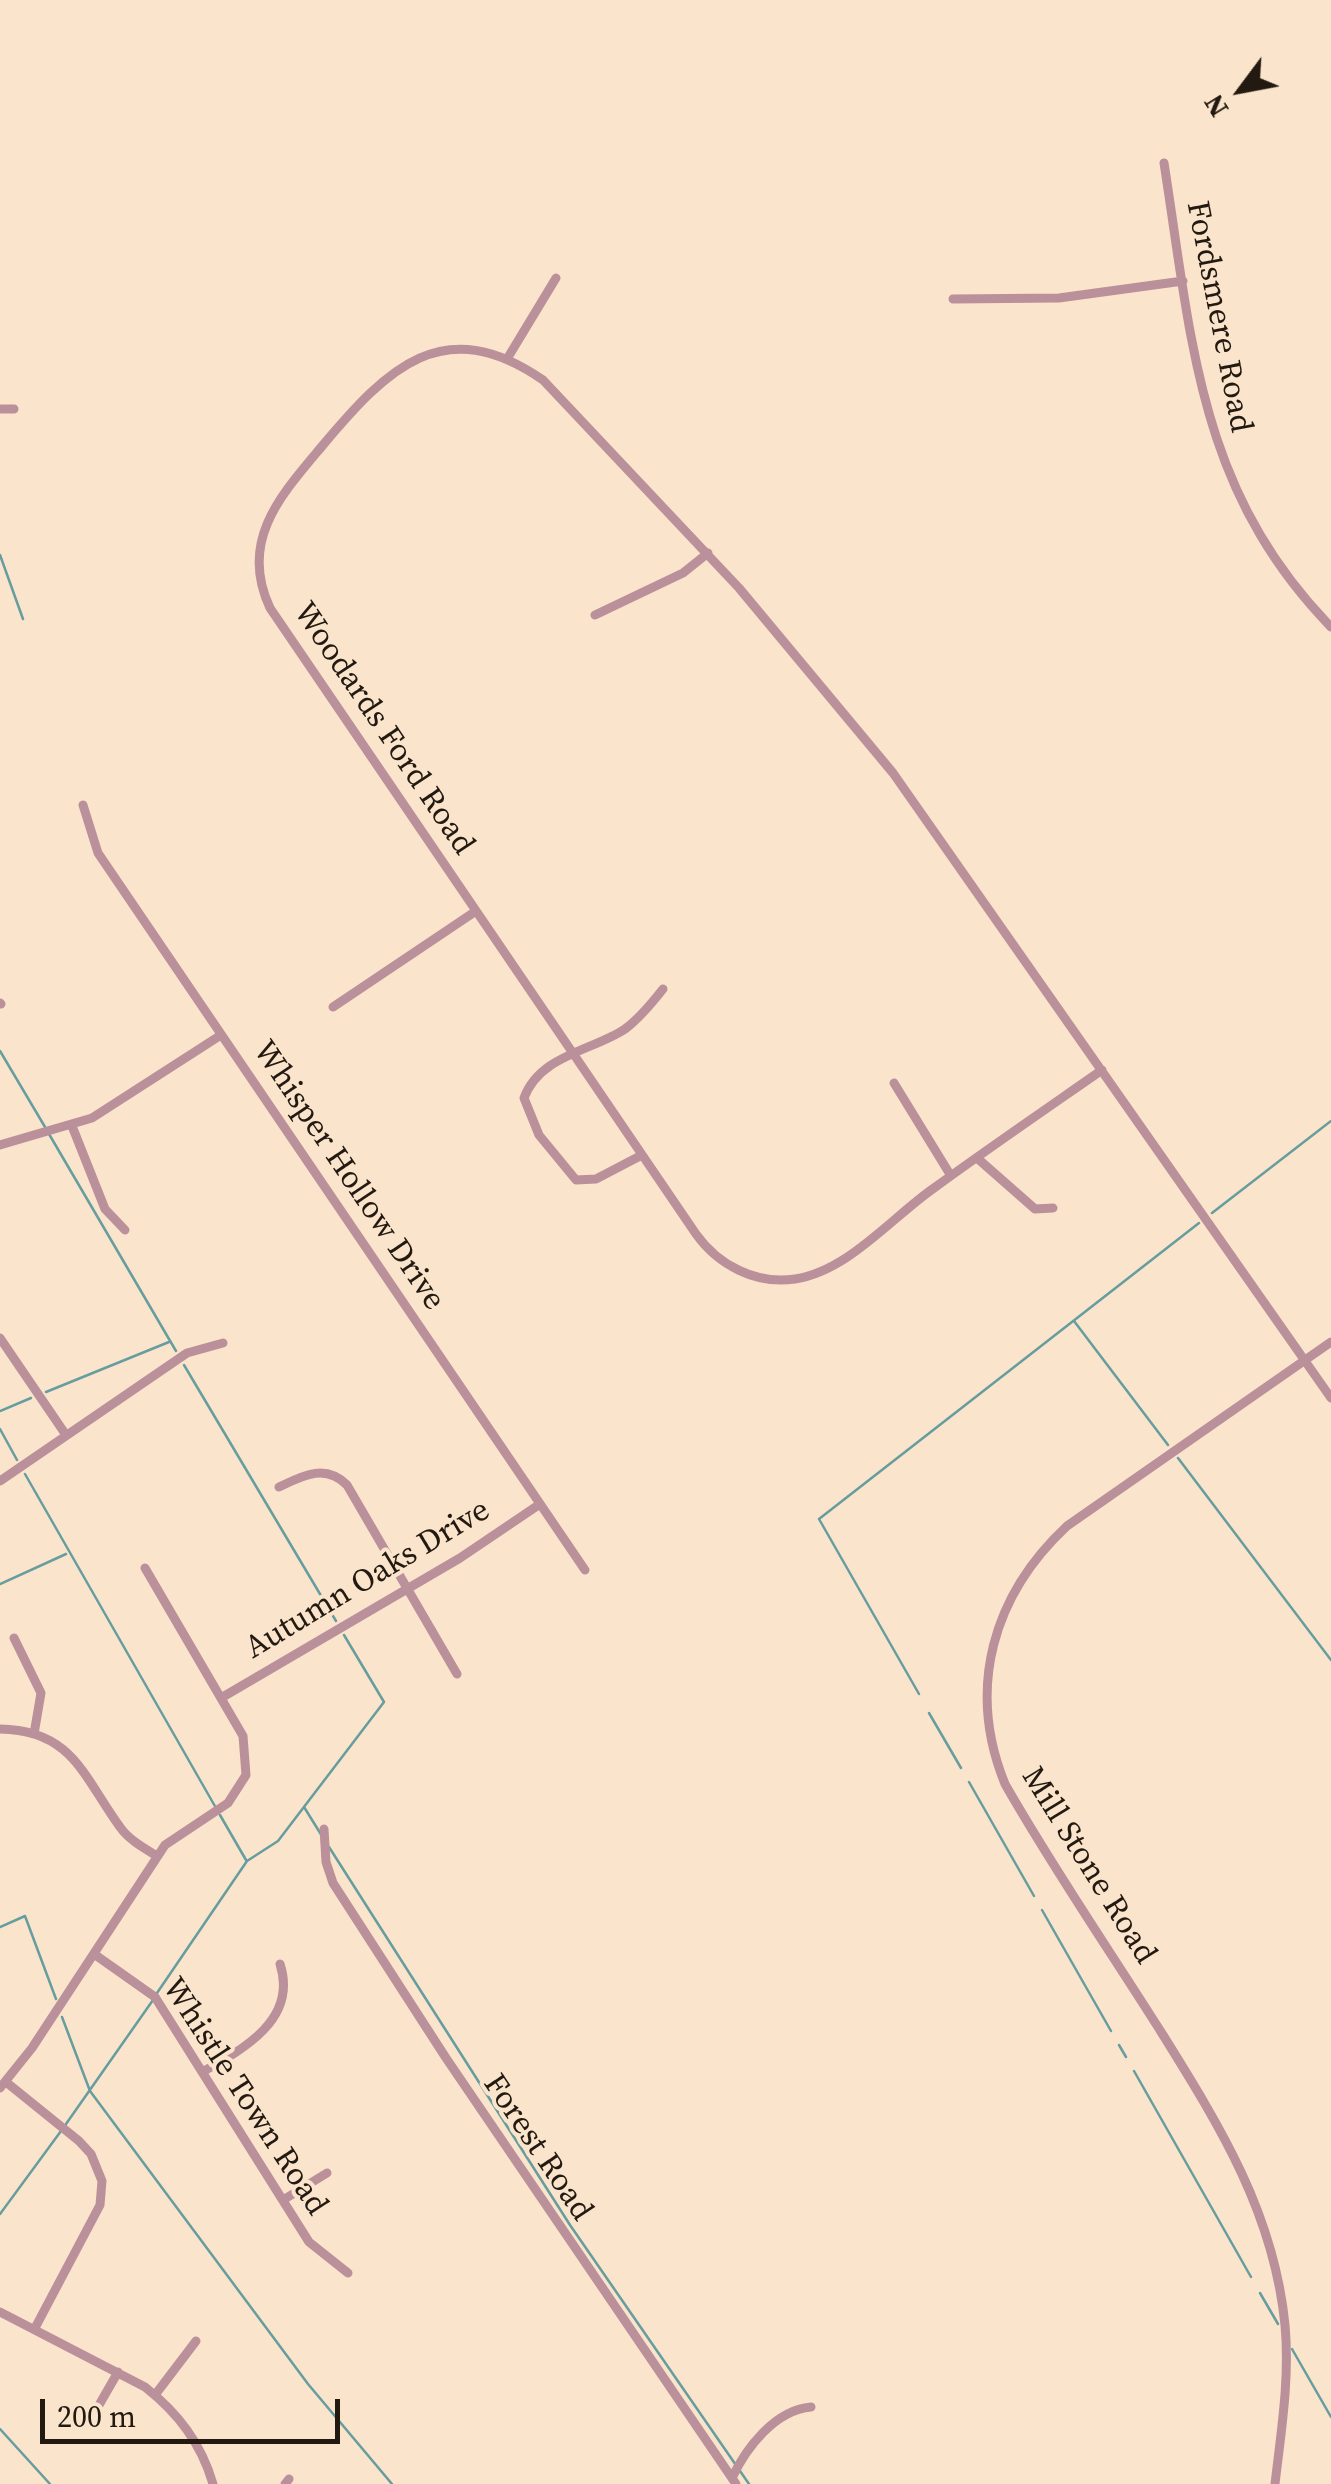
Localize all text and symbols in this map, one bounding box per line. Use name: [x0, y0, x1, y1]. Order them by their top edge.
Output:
north arrow: [1191, 40, 1291, 140]
text: N: [1194, 87, 1237, 125]
street label: Fordsmere Road: [1177, 198, 1259, 436]
street label: Woodards Ford Road: [284, 595, 482, 863]
street label: Whisper Hollow Drive: [244, 1034, 452, 1318]
street label: Autumn Oaks Drive: [239, 1492, 497, 1668]
street label: Mill Stone Road: [1012, 1761, 1164, 1971]
street label: Whistle Town Road: [153, 1971, 335, 2223]
street label: Forest Road: [474, 2067, 600, 2229]
scale bar: [45, 2379, 345, 2441]
text: 200 m: [57, 2396, 136, 2437]

